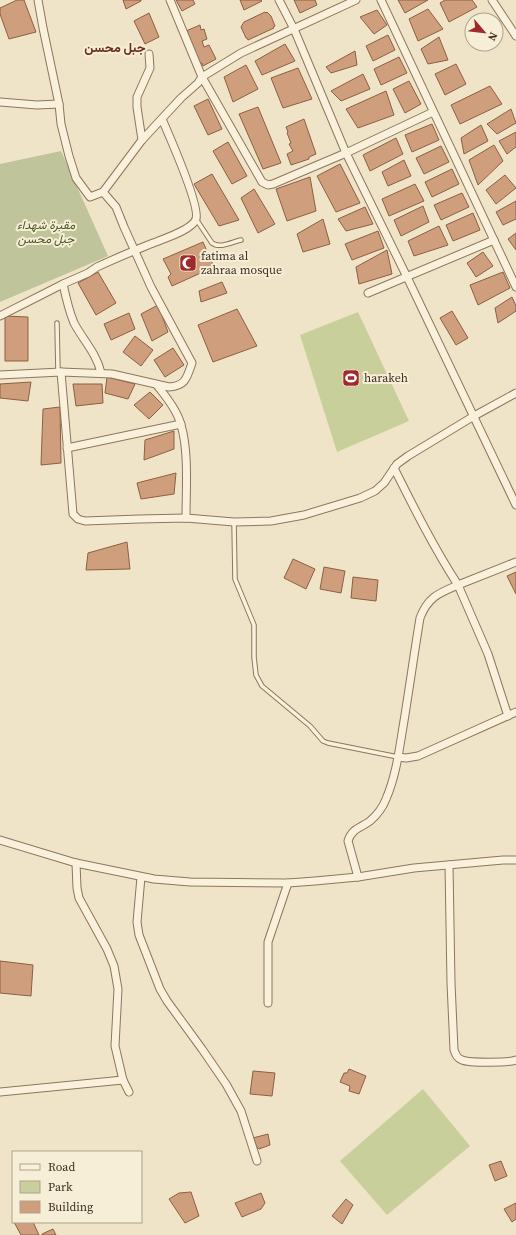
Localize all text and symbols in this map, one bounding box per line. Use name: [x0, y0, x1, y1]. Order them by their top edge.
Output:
north arrow: [464, 12, 504, 52]
text: N: [484, 29, 501, 44]
district label: جبل محسن: [84, 39, 146, 56]
park label: مقبرة شهداء جبل محسن: [17, 217, 76, 247]
place label: fatima al zahraa mosque: [201, 248, 282, 278]
mosque icon: fatima al zahraa mosque: [178, 253, 198, 273]
sports icon: harakeh: [341, 368, 361, 388]
place label: harakeh: [364, 370, 408, 386]
legend: [12, 1151, 142, 1223]
text: Road: [48, 1159, 75, 1175]
text: Park: [48, 1179, 73, 1195]
text: Building: [48, 1199, 93, 1215]

